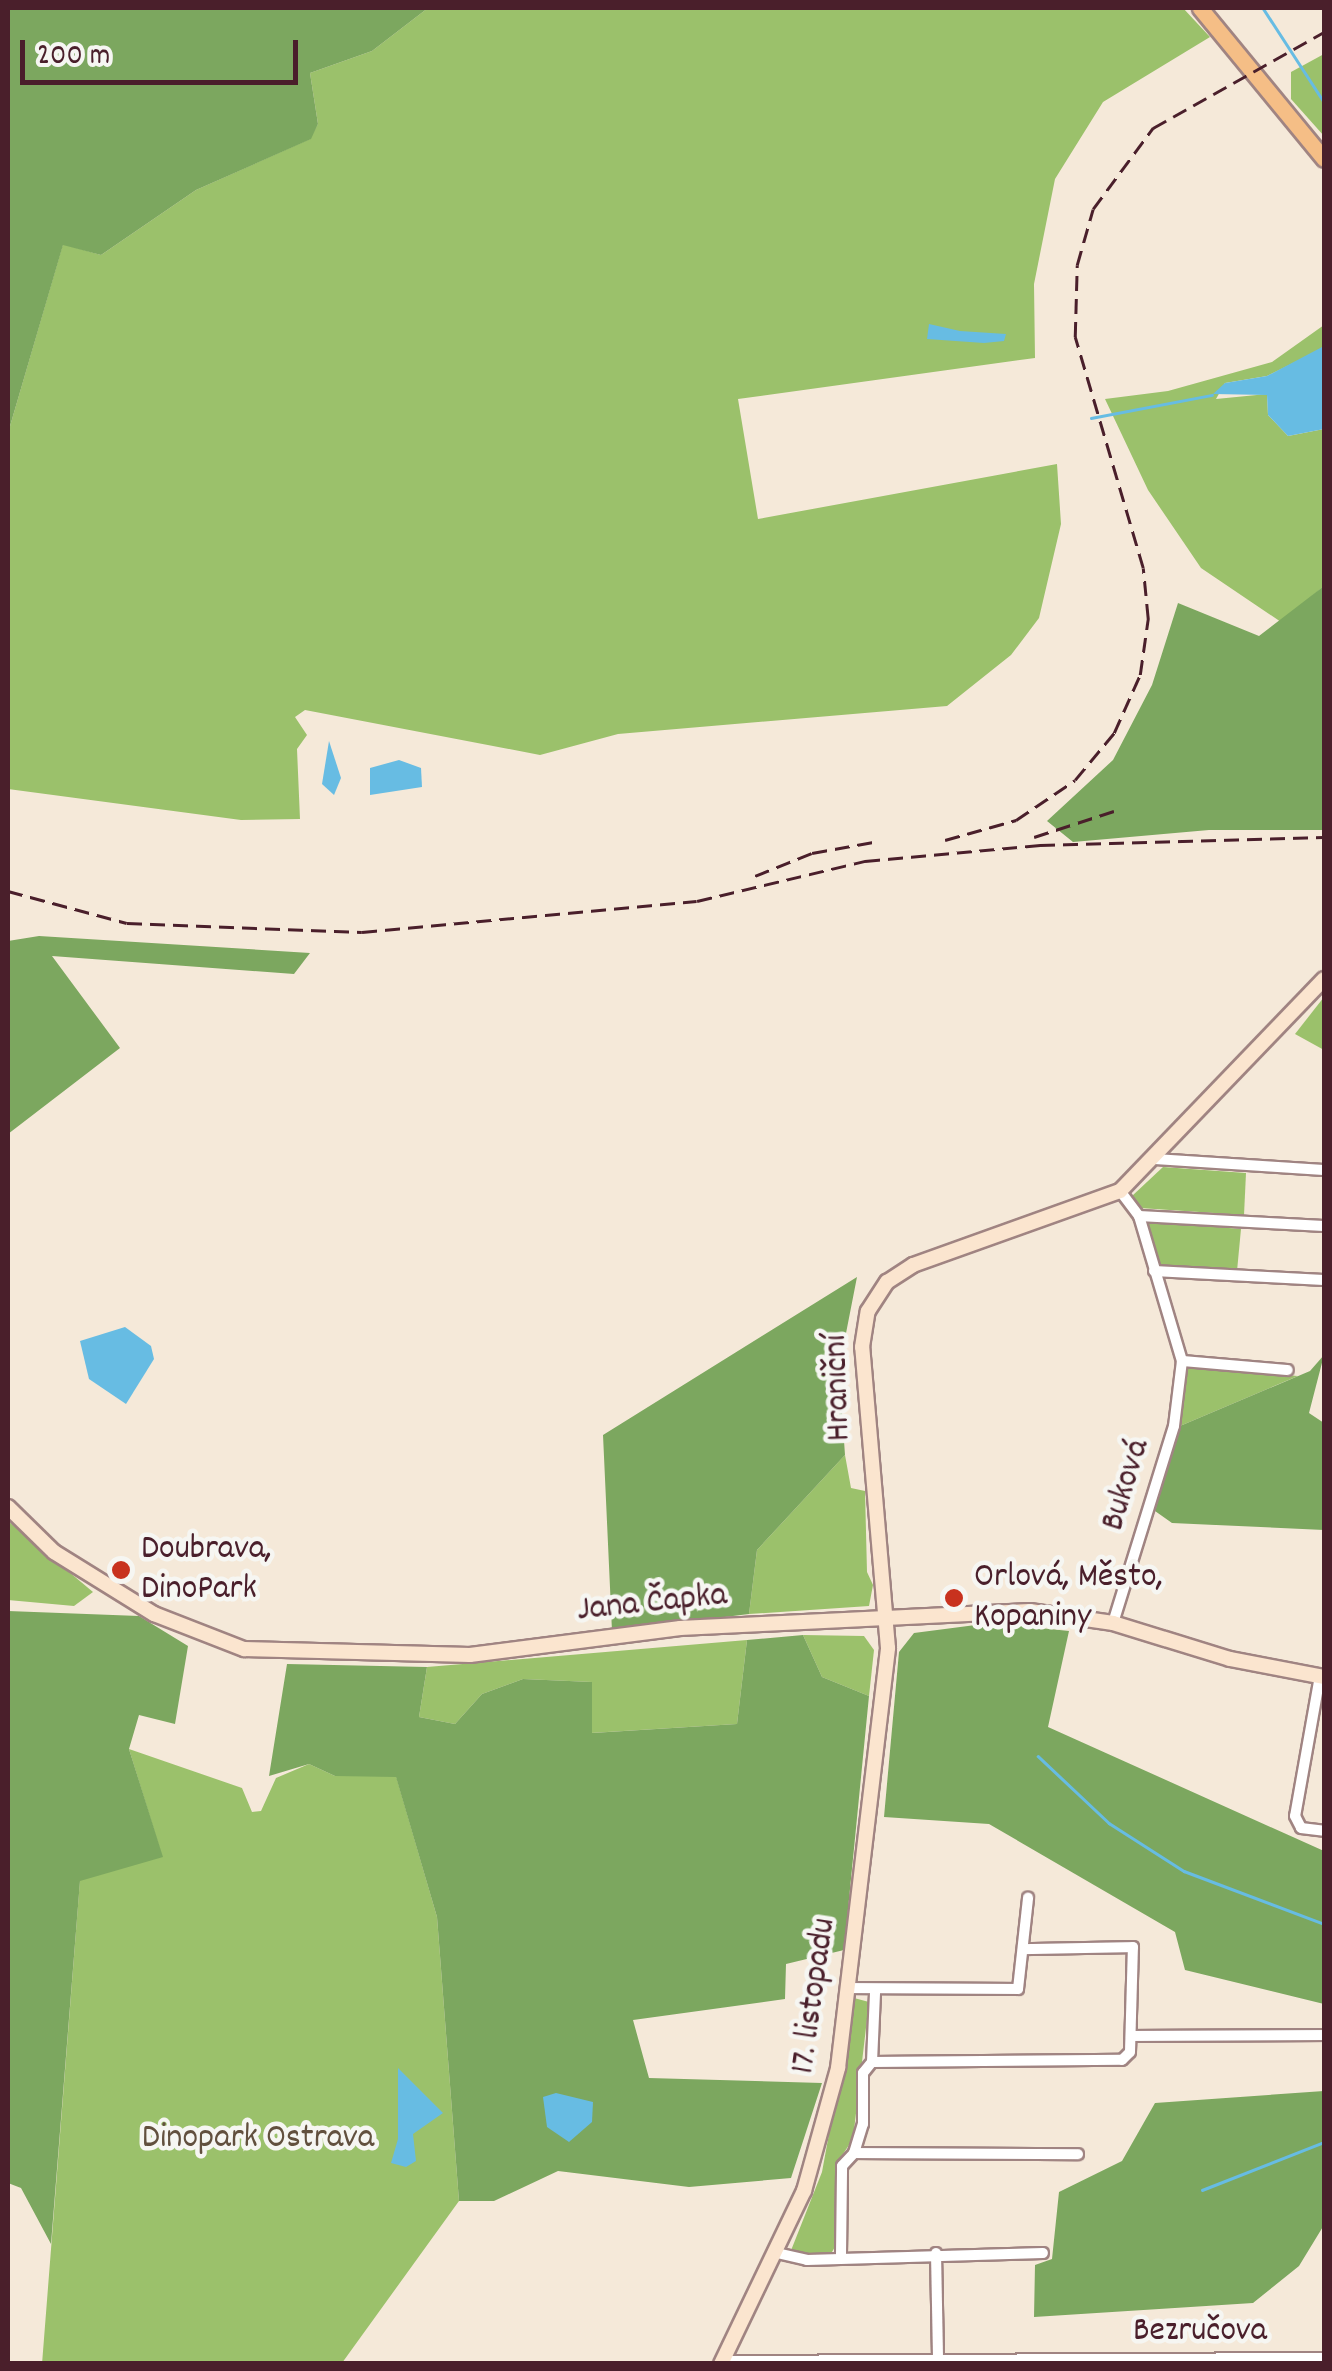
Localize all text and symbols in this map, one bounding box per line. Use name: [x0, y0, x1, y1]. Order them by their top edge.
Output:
scale bar: [25, 20, 302, 82]
text: 200 m: [37, 36, 110, 79]
street label: Hraniční: [816, 1334, 862, 1442]
street label: Buková: [1093, 1434, 1161, 1536]
place label: Doubrava, DinoPark: [141, 1529, 272, 1611]
place label: Orlová, Město, Kopaniny: [974, 1557, 1163, 1639]
marker: Doubrava, DinoPark: [110, 1559, 132, 1581]
street label: Jana Čapka: [575, 1575, 729, 1633]
marker: Orlová, Město, Kopaniny: [943, 1587, 965, 1609]
street label: 17. listopadu: [783, 1915, 847, 2077]
park label: Dinopark Ostrava: [142, 2118, 374, 2160]
street label: Bezručova: [1133, 2311, 1267, 2353]

